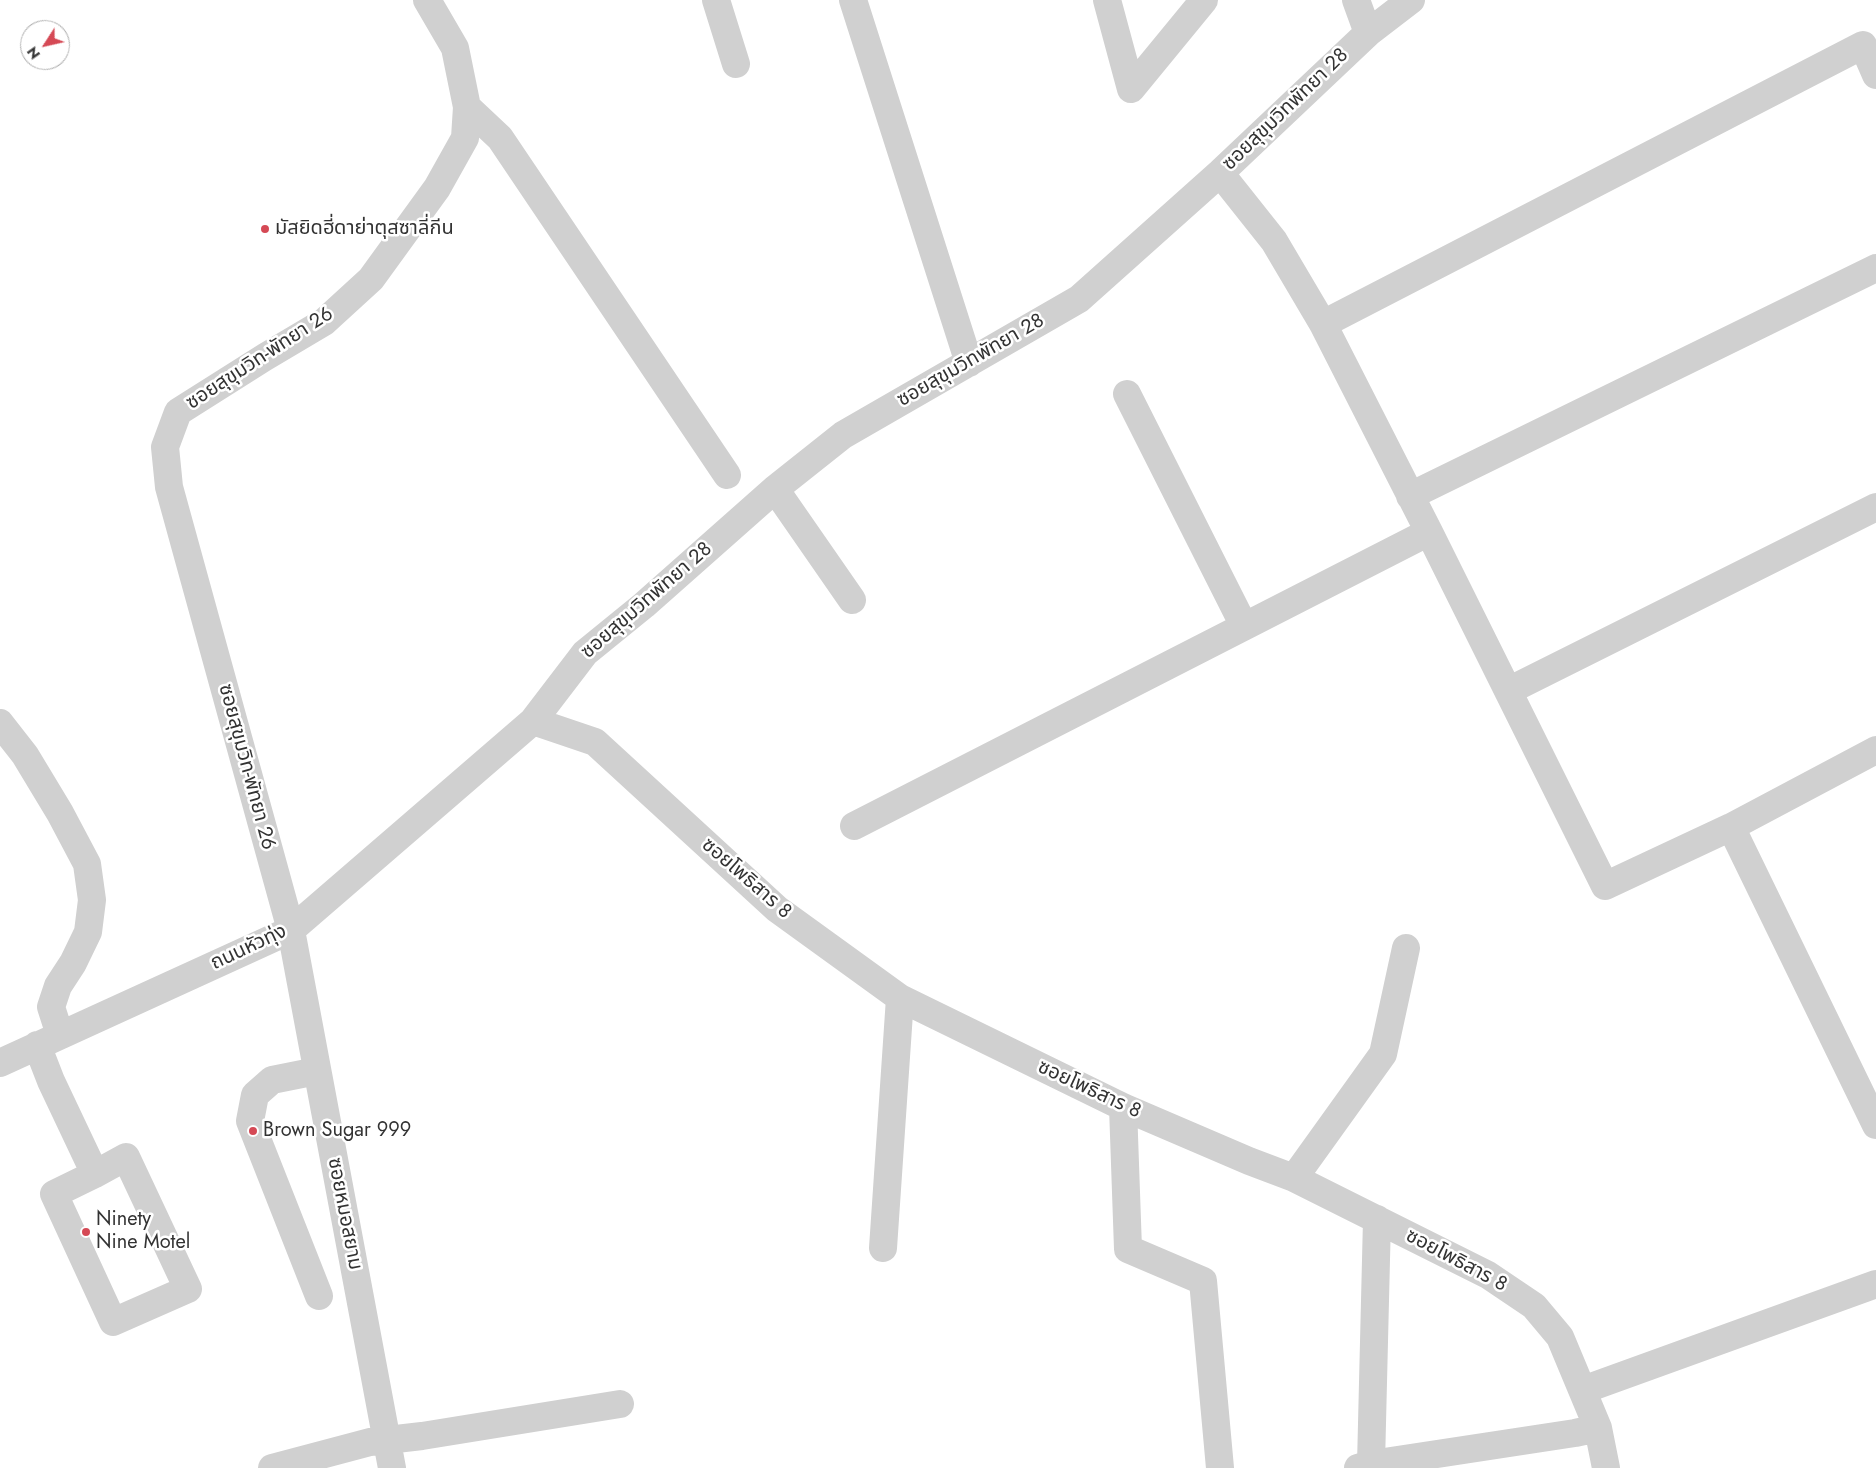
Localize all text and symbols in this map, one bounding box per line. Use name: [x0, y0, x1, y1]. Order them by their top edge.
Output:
north arrow: [20, 20, 70, 70]
text: N: [22, 43, 45, 63]
street label: ซอยสุขุมวิทพัทยา 28: [1218, 44, 1354, 176]
place label: มัสยิดฮี่ดาย่าตุสซาลี่กีน: [275, 217, 454, 241]
marker: มัสยิดฮี่ดาย่าตุสซาลี่กีน: [259, 223, 271, 235]
street label: ซอยสุขุมวิท-พัทยา 26: [182, 303, 338, 415]
street label: ซอยสุขุมวิทพัทยา 28: [893, 309, 1049, 413]
street label: ซอยสุขุมวิทพัทยา 28: [577, 538, 717, 664]
street label: ซอยสุขุมวิท-พัทยา 26: [212, 682, 280, 852]
street label: ซอยโพธิสาร 8: [696, 833, 796, 925]
street label: ถนนหัวทุ่ง: [207, 920, 291, 976]
street label: ซอยโพธิสาร 8: [1034, 1056, 1144, 1124]
place label: Brown Sugar 999: [263, 1119, 411, 1143]
marker: Brown Sugar 999: [247, 1125, 259, 1137]
street label: ซอยหมอสยาม: [321, 1156, 367, 1272]
place label: Ninety Nine Motel: [96, 1208, 190, 1255]
street label: ซอยโพธิสาร 8: [1401, 1224, 1511, 1298]
marker: Ninety Nine Motel: [80, 1226, 92, 1238]

